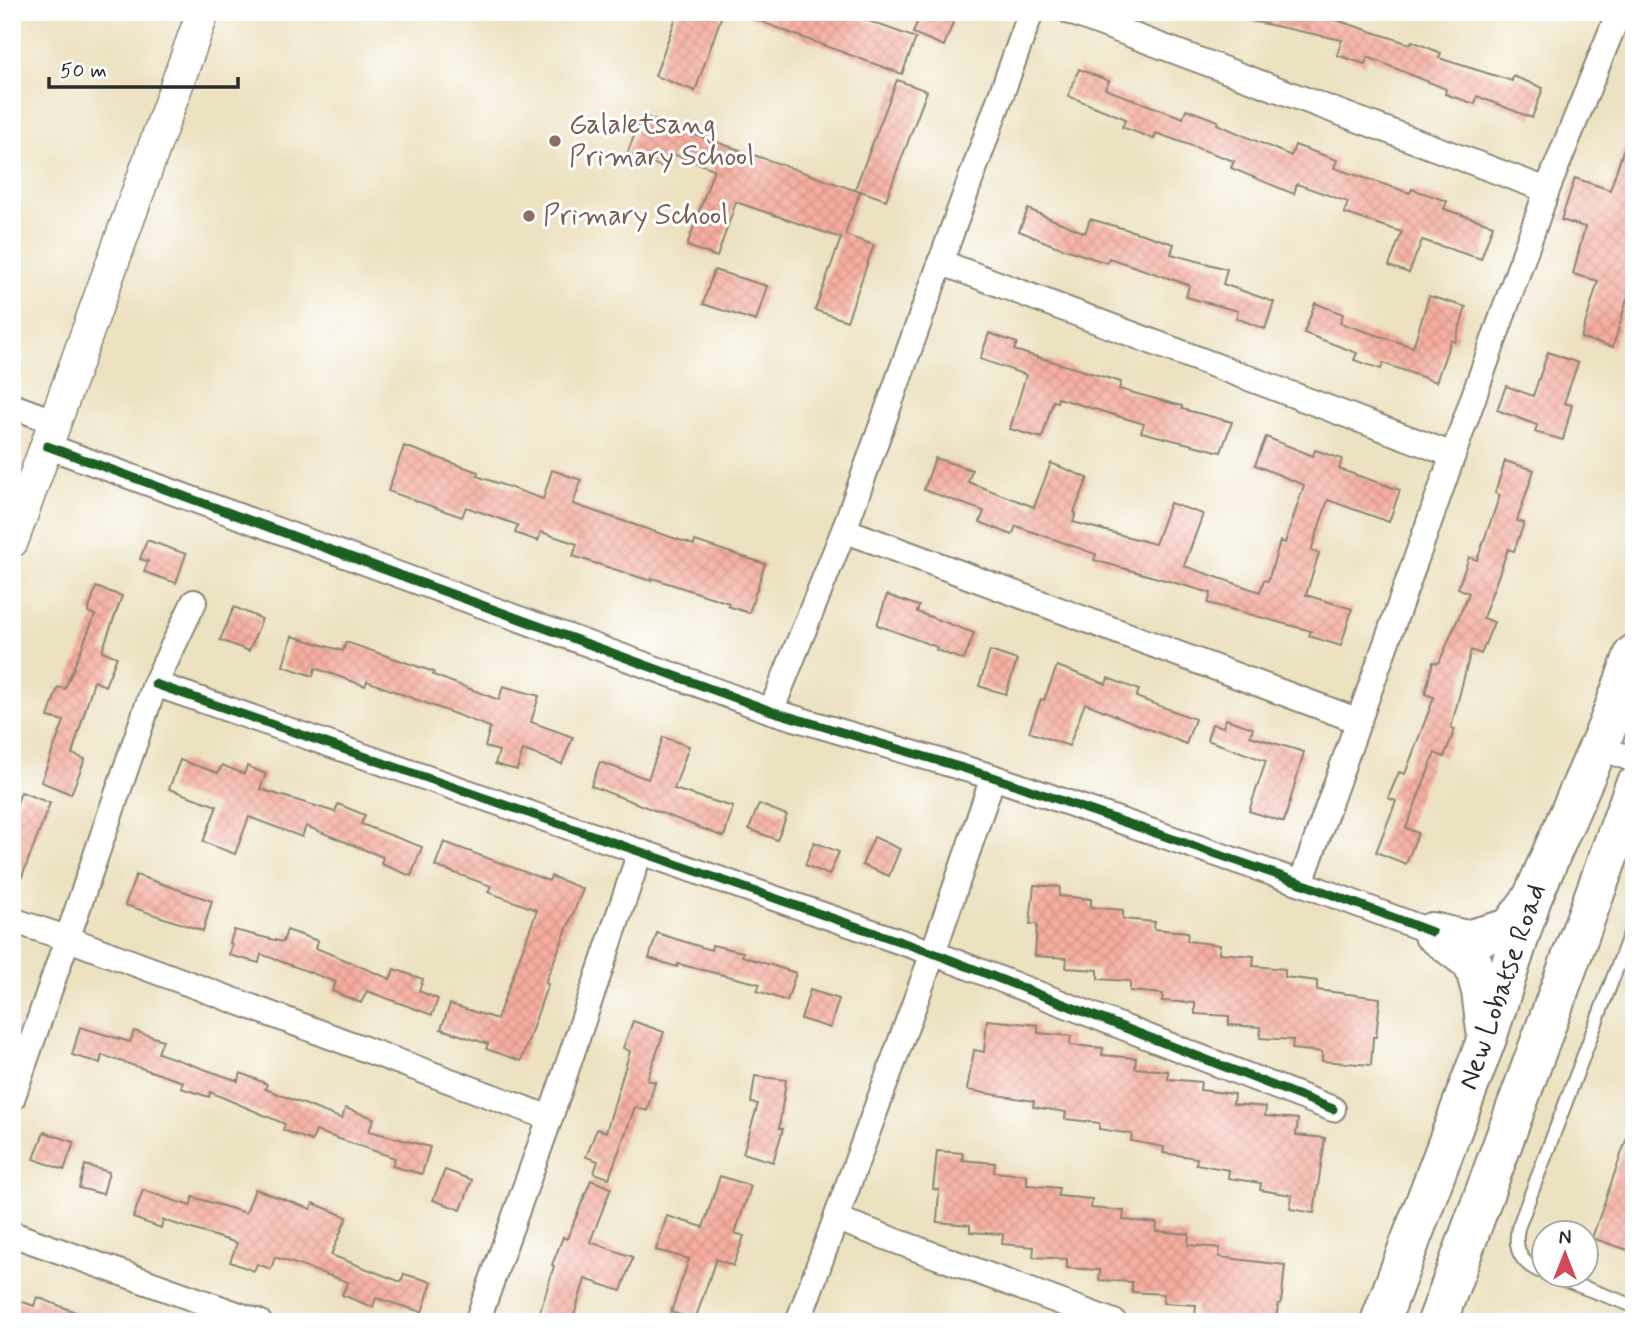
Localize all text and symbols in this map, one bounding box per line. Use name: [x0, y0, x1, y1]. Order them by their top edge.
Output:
scale bar: [49, 46, 238, 90]
text: 50 m: [60, 57, 107, 85]
place label: Galaletsang Primary School: [569, 107, 754, 176]
marker: Galaletsang Primary School: [547, 133, 563, 149]
place label: Primary School: [543, 198, 728, 235]
marker: Primary School: [521, 208, 537, 224]
street label: New Lobatse Road: [1450, 879, 1556, 1095]
north arrow: [1530, 1218, 1600, 1288]
text: N: [1559, 1226, 1571, 1251]

